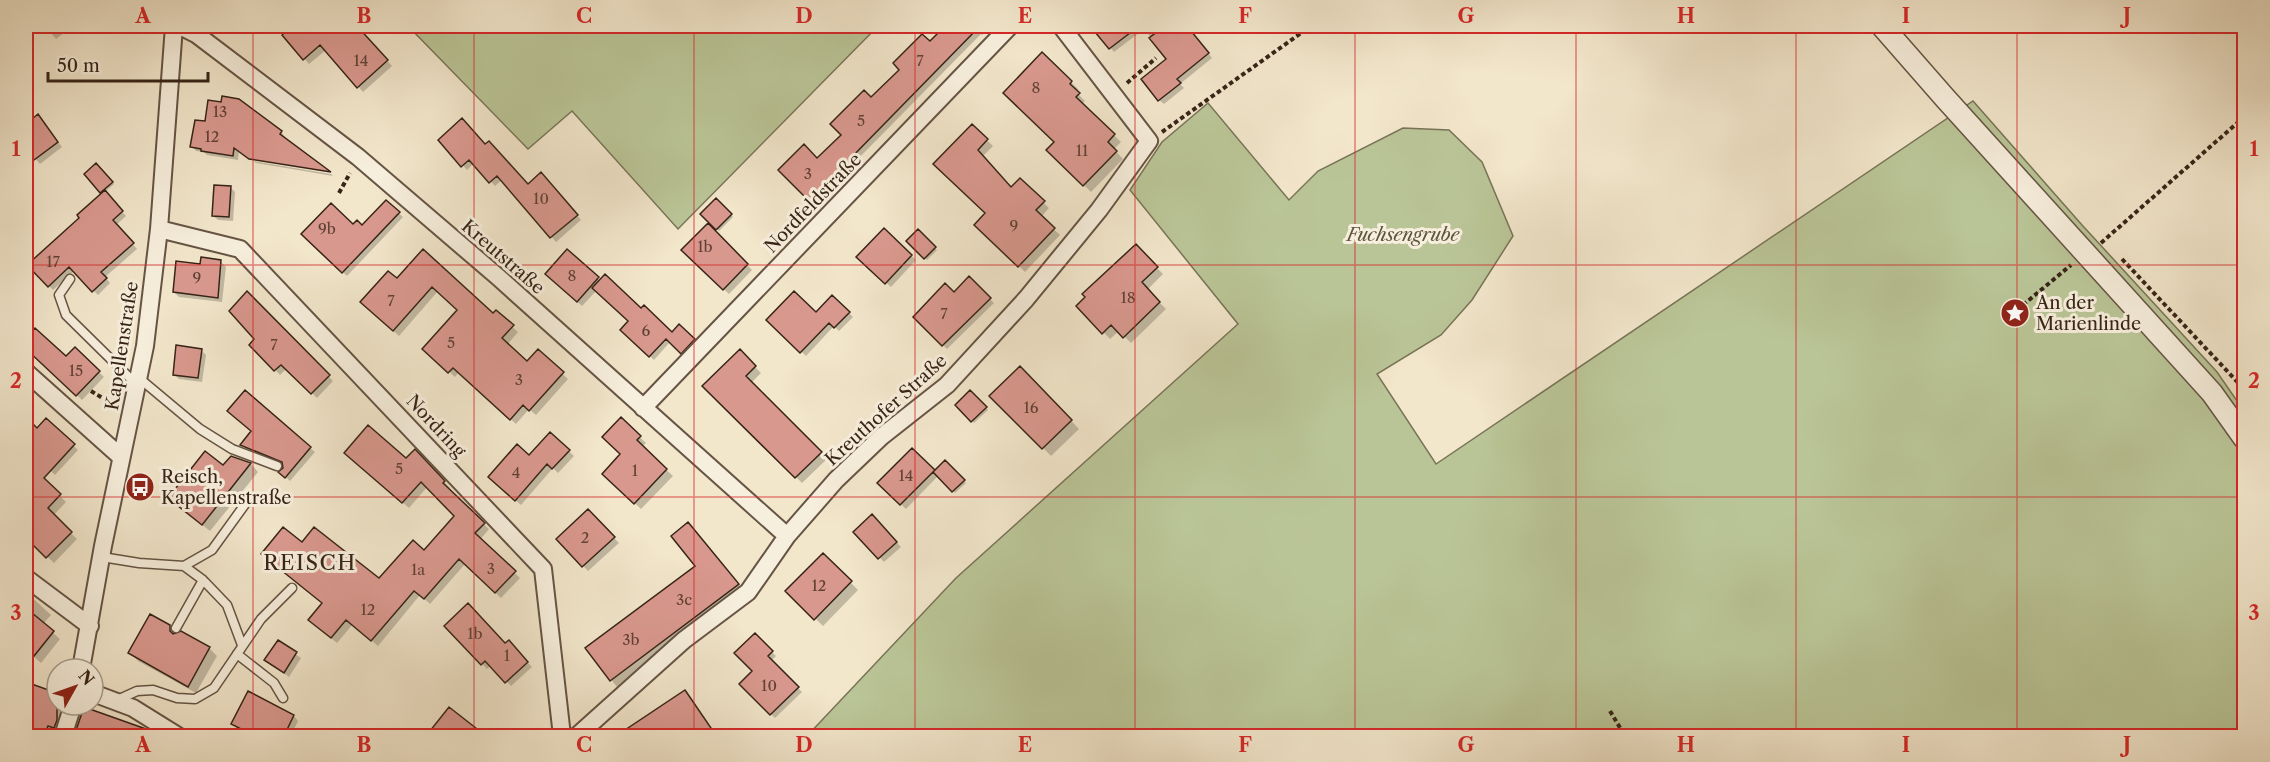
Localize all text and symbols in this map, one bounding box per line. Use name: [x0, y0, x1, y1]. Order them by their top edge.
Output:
text: A: [134, 4, 151, 28]
text: B: [357, 4, 372, 28]
text: C: [576, 4, 592, 28]
text: D: [795, 4, 813, 28]
text: E: [1018, 4, 1032, 28]
text: F: [1238, 4, 1252, 28]
text: G: [1458, 4, 1475, 28]
text: H: [1677, 4, 1695, 28]
text: I: [1902, 4, 1910, 28]
text: J: [2119, 4, 2131, 28]
scale bar: [48, 45, 208, 83]
house number: 14: [354, 51, 368, 70]
house number: 7: [916, 51, 924, 70]
text: 50 m: [57, 55, 100, 77]
house number: 8: [1032, 78, 1041, 97]
house number: 13: [213, 102, 227, 121]
house number: 5: [857, 111, 865, 130]
house number: 12: [205, 127, 219, 146]
text: 1: [12, 137, 21, 161]
text: 1: [2250, 137, 2259, 161]
house number: 11: [1076, 141, 1089, 160]
street label: Nordfeldstraße: [760, 149, 866, 257]
house number: 3: [804, 164, 812, 183]
house number: 10: [533, 189, 549, 208]
street label: Kreutstraße: [457, 215, 549, 299]
house number: 9: [1010, 216, 1018, 235]
house number: 9b: [318, 219, 336, 238]
park label: Fuchsengrube: [1345, 224, 1461, 246]
house number: 1b: [697, 237, 713, 256]
house number: 17: [46, 252, 60, 271]
house number: 8: [568, 266, 577, 285]
house number: 9: [193, 268, 201, 287]
street label: Kapellenstraße: [101, 280, 143, 412]
house number: 18: [1120, 288, 1136, 307]
house number: 7: [387, 291, 395, 310]
place label: An der Marienlinde: [2035, 292, 2141, 335]
place icon: An der Marienlinde: [1999, 297, 2031, 329]
house number: 7: [940, 304, 948, 323]
house number: 6: [642, 321, 651, 340]
house number: 5: [447, 333, 455, 352]
house number: 7: [270, 335, 278, 354]
street label: Kreuthofer Straße: [821, 350, 951, 470]
house number: 15: [69, 361, 83, 380]
text: 2: [10, 369, 22, 393]
text: 2: [2248, 369, 2260, 393]
house number: 3: [515, 370, 523, 389]
street label: Nordring: [402, 390, 471, 462]
house number: 16: [1023, 398, 1039, 417]
house number: 5: [395, 459, 403, 478]
house number: 1: [632, 461, 639, 480]
house number: 4: [512, 463, 520, 482]
place label: Reisch, Kapellenstraße: [161, 466, 291, 509]
house number: 14: [899, 466, 913, 485]
bus stop icon: Reisch, Kapellenstraße: [124, 471, 156, 503]
house number: 2: [581, 528, 589, 547]
district label: REISCH: [263, 550, 357, 575]
house number: 3: [487, 559, 495, 578]
house number: 1a: [411, 560, 425, 579]
house number: 12: [812, 576, 826, 595]
house number: 3c: [676, 590, 692, 609]
house number: 12: [361, 600, 375, 619]
text: 3: [10, 601, 22, 625]
text: 3: [2248, 601, 2260, 625]
house number: 1b: [467, 624, 483, 643]
house number: 3b: [622, 630, 640, 649]
house number: 1: [504, 646, 511, 665]
north arrow: [45, 657, 105, 717]
text: N: [74, 666, 99, 689]
house number: 10: [761, 676, 777, 695]
text: A: [134, 733, 151, 757]
text: B: [357, 733, 372, 757]
text: C: [576, 733, 592, 757]
text: D: [795, 733, 813, 757]
text: E: [1018, 733, 1032, 757]
text: F: [1238, 733, 1252, 757]
text: G: [1458, 733, 1475, 757]
text: H: [1677, 733, 1695, 757]
text: I: [1902, 733, 1910, 757]
text: J: [2119, 733, 2131, 757]

